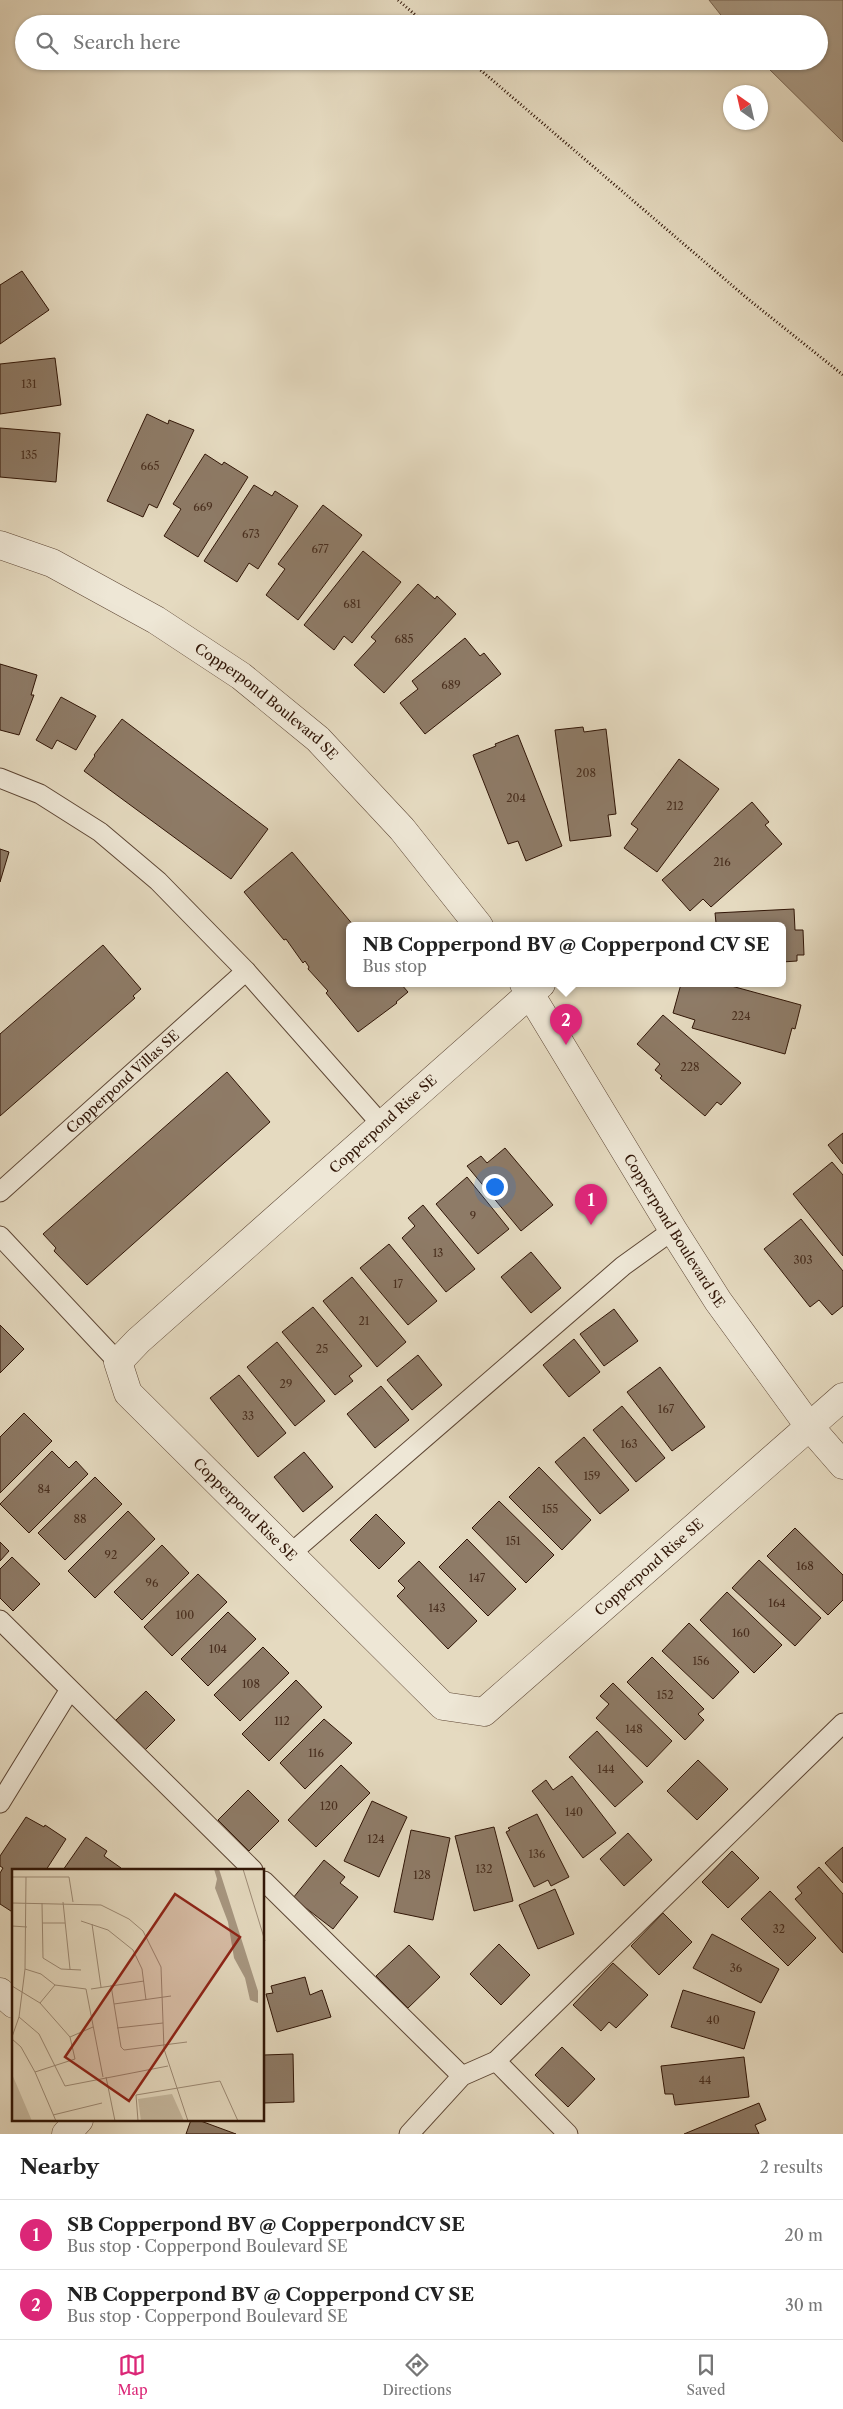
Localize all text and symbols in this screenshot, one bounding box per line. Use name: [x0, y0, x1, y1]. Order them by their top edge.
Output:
search box: [15, 15, 828, 70]
icon: search: [33, 29, 61, 57]
text: Search here: [73, 31, 181, 54]
north arrow: [723, 85, 768, 130]
house number: 131: [21, 377, 37, 391]
house number: 135: [21, 448, 37, 462]
house number: 665: [141, 459, 159, 473]
house number: 669: [193, 500, 213, 514]
house number: 673: [242, 527, 260, 541]
house number: 677: [311, 542, 329, 556]
house number: 681: [343, 597, 361, 611]
house number: 685: [395, 632, 413, 646]
street label: Copperpond Boulevard SE: [191, 639, 342, 764]
house number: 689: [441, 678, 461, 692]
house number: 208: [576, 766, 596, 780]
house number: 204: [506, 791, 526, 805]
house number: 212: [666, 799, 684, 813]
house number: 216: [713, 855, 731, 869]
popup: [346, 922, 786, 987]
text: NB Copperpond BV @ Copperpond CV SE: [362, 933, 770, 956]
text: Bus stop: [362, 956, 427, 976]
pin: 2: [550, 1004, 582, 1045]
house number: 224: [731, 1009, 751, 1023]
street label: Copperpond Villas SE: [62, 1026, 183, 1137]
house number: 228: [680, 1060, 700, 1074]
street label: Copperpond Rise SE: [325, 1071, 441, 1177]
street label: Copperpond Boulevard SE: [620, 1150, 729, 1311]
your location: [482, 1174, 508, 1200]
pin: 1: [575, 1184, 607, 1225]
house number: 9: [470, 1209, 476, 1223]
house number: 13: [433, 1246, 443, 1260]
house number: 303: [793, 1253, 813, 1267]
house number: 17: [393, 1277, 404, 1291]
house number: 21: [359, 1314, 370, 1328]
house number: 25: [316, 1342, 328, 1356]
house number: 29: [280, 1377, 292, 1391]
house number: 167: [658, 1402, 675, 1416]
house number: 33: [242, 1409, 254, 1423]
house number: 163: [620, 1437, 638, 1451]
street label: Copperpond Rise SE: [189, 1454, 301, 1565]
house number: 159: [583, 1469, 601, 1483]
house number: 84: [38, 1482, 50, 1496]
house number: 155: [542, 1502, 558, 1516]
house number: 88: [73, 1512, 87, 1526]
street label: Copperpond Rise SE: [591, 1515, 707, 1620]
house number: 151: [505, 1534, 521, 1548]
house number: 92: [105, 1548, 117, 1562]
house number: 168: [796, 1559, 814, 1573]
house number: 147: [469, 1571, 486, 1585]
house number: 96: [146, 1576, 159, 1590]
house number: 164: [768, 1596, 786, 1610]
house number: 143: [428, 1601, 446, 1615]
house number: 100: [176, 1608, 194, 1622]
house number: 160: [732, 1626, 750, 1640]
house number: 104: [209, 1642, 227, 1656]
house number: 156: [692, 1654, 710, 1668]
house number: 108: [242, 1677, 260, 1691]
house number: 152: [657, 1688, 673, 1702]
house number: 112: [274, 1714, 290, 1728]
house number: 148: [625, 1722, 643, 1736]
house number: 116: [308, 1746, 324, 1760]
house number: 144: [597, 1762, 615, 1776]
house number: 120: [320, 1799, 338, 1813]
house number: 140: [565, 1805, 583, 1819]
house number: 124: [367, 1832, 385, 1846]
house number: 136: [528, 1847, 546, 1861]
house number: 132: [475, 1862, 493, 1876]
house number: 128: [413, 1868, 431, 1882]
inset map: [12, 1869, 265, 2122]
house number: 32: [773, 1922, 785, 1936]
house number: 36: [730, 1961, 743, 1975]
house number: 40: [706, 2013, 720, 2027]
house number: 44: [699, 2073, 711, 2087]
text: Nearby: [20, 2154, 99, 2179]
text: 2 results: [760, 2157, 823, 2177]
text: SB Copperpond BV @ CopperpondCV SE: [67, 2213, 465, 2236]
text: 1: [32, 2225, 40, 2245]
text: 20 m: [784, 2225, 823, 2245]
text: Bus stop · Copperpond Boulevard SE: [67, 2236, 348, 2256]
text: NB Copperpond BV @ Copperpond CV SE: [67, 2283, 474, 2306]
text: 2: [31, 2295, 41, 2315]
text: 30 m: [785, 2295, 823, 2315]
text: Bus stop · Copperpond Boulevard SE: [67, 2306, 348, 2326]
tab: Map: [117, 2351, 148, 2399]
tab: Directions: [382, 2351, 452, 2399]
tab: Saved: [687, 2351, 725, 2399]

